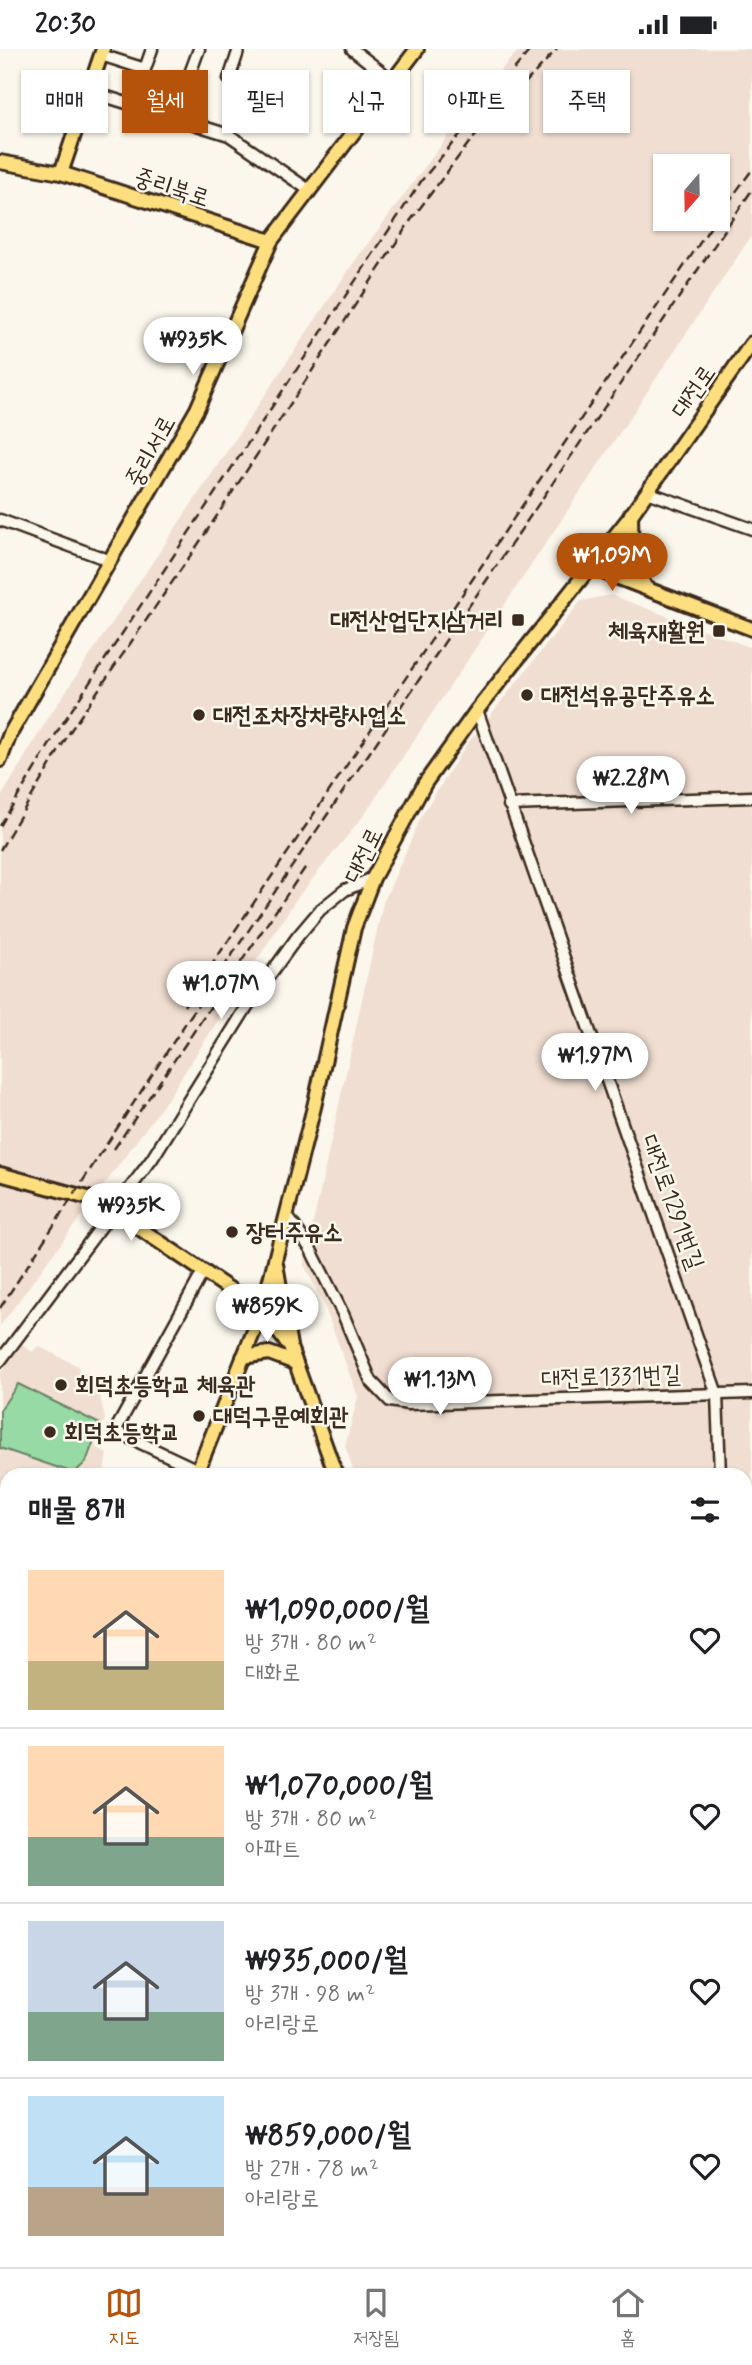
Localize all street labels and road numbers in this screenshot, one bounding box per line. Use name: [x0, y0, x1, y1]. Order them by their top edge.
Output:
street label: 중리북로: [130, 162, 213, 215]
street label: 대전로: [665, 359, 724, 424]
street label: 중리서로: [119, 410, 184, 493]
street label: 대전로: [338, 823, 391, 888]
street label: 대전로1291번길: [633, 1131, 710, 1274]
street label: 대전로1331번길: [541, 1360, 681, 1395]

